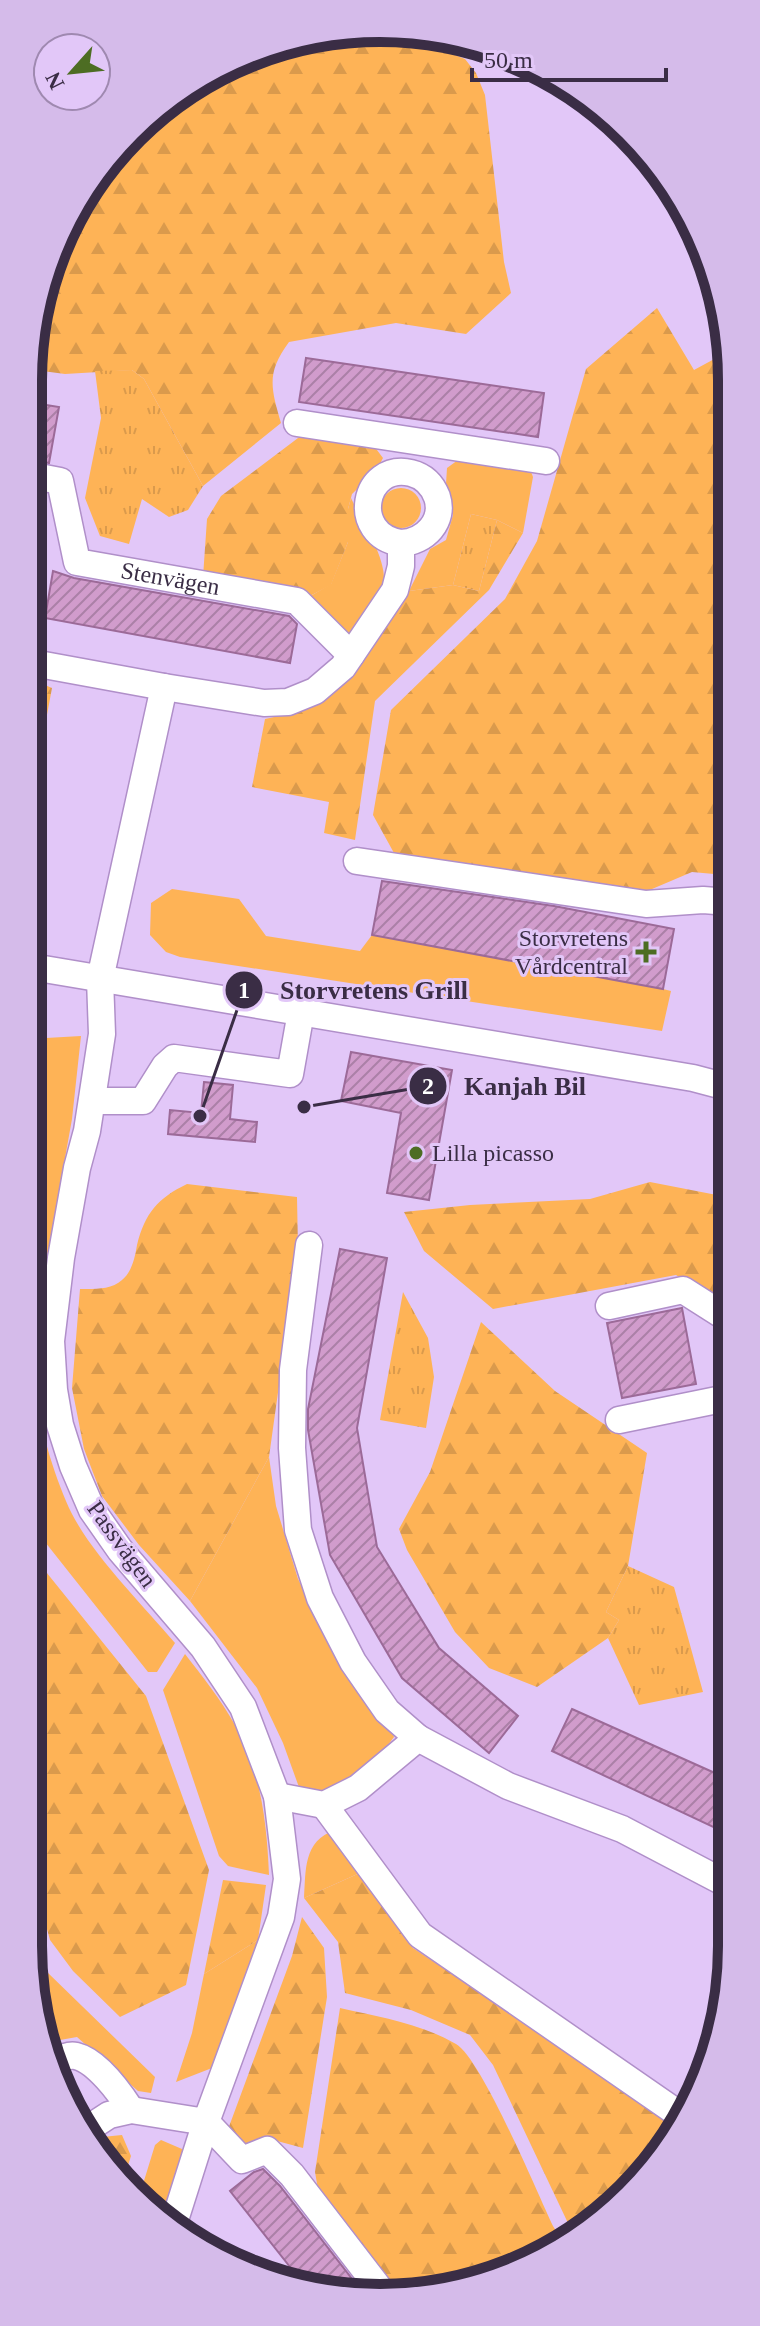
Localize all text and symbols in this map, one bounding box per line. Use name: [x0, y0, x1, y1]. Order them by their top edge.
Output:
north arrow: [32, 32, 112, 112]
scale bar: [472, 32, 666, 82]
text: 50 m: [484, 47, 533, 73]
text: N: [40, 68, 69, 94]
street label: Stenvägen: [119, 557, 222, 600]
place label: Storvretens Vårdcentral: [515, 925, 628, 979]
marker: Storvretens Vårdcentral: [635, 941, 657, 963]
callout: Storvretens Grill: [224, 965, 484, 1015]
text: Storvretens Grill: [280, 976, 468, 1005]
text: 1: [238, 977, 250, 1003]
callout: Kanjah Bil: [408, 1061, 602, 1111]
text: Kanjah Bil: [464, 1072, 586, 1101]
text: 2: [422, 1073, 434, 1099]
place label: Lilla picasso: [432, 1140, 554, 1166]
marker: Lilla picasso: [407, 1144, 425, 1162]
street label: Passvägen: [82, 1496, 162, 1592]

